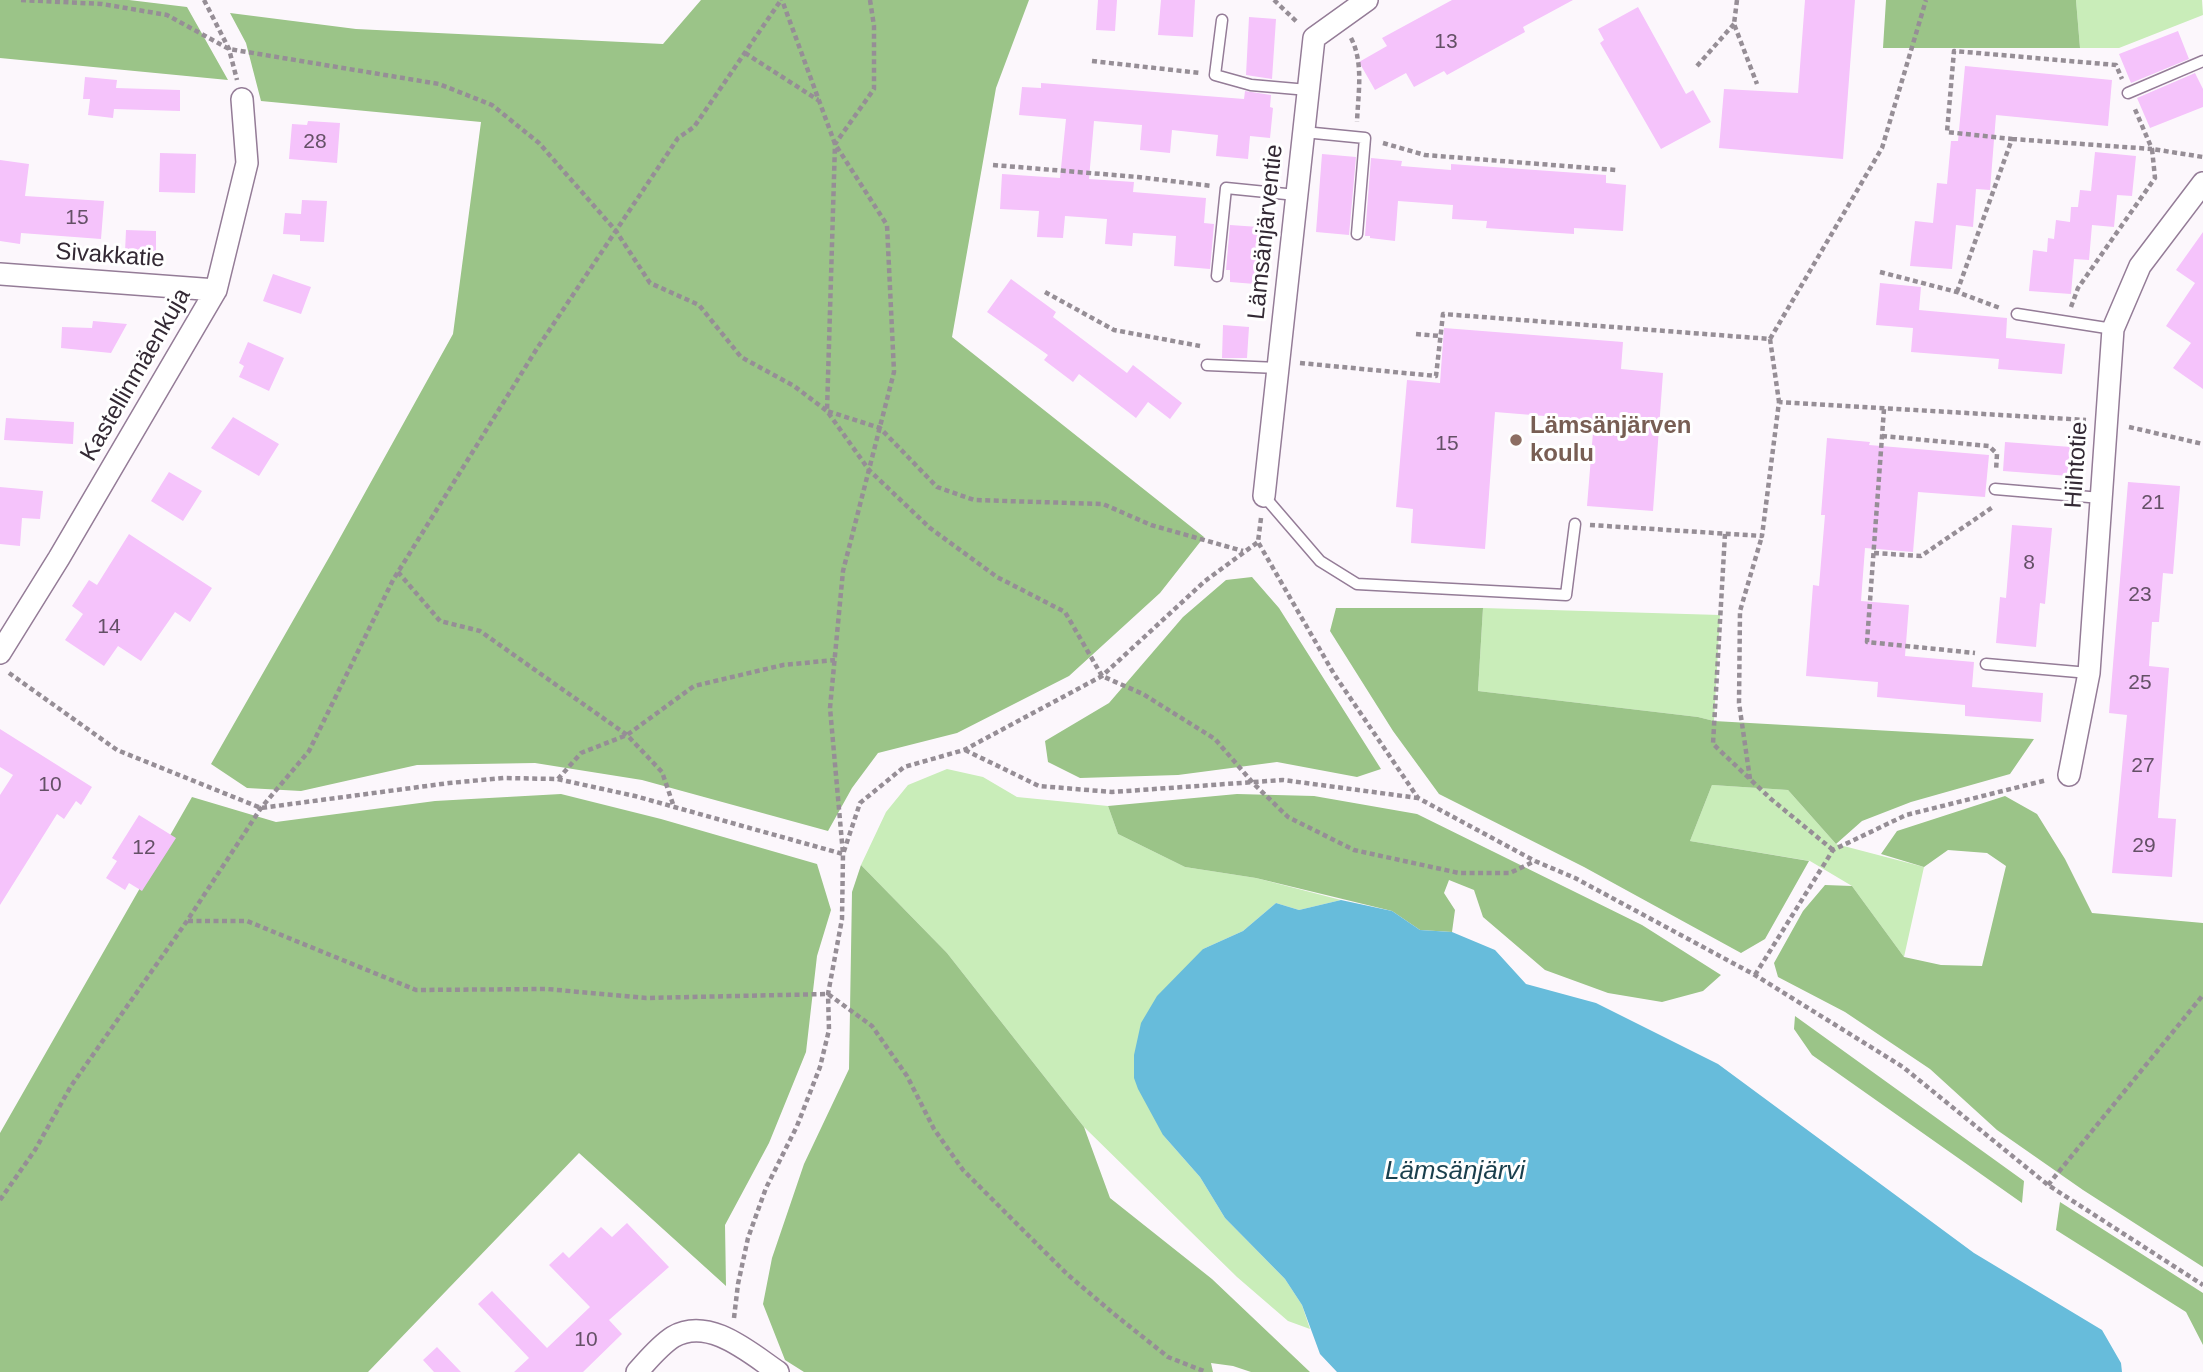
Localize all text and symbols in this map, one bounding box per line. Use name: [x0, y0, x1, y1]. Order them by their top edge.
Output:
house number: 13: [1434, 29, 1458, 55]
house number: 28: [303, 129, 327, 155]
street label: Lämsänjärventie: [1242, 143, 1290, 321]
house number: 15: [65, 205, 89, 231]
street label: Sivakkatie: [54, 238, 166, 274]
street label: Kastellinmäenkuja: [75, 283, 197, 467]
place label: Lämsänjärven koulu: [1530, 412, 1691, 468]
street label: Hiihtotie: [2060, 421, 2094, 509]
house number: 15: [1435, 431, 1459, 457]
marker: Lämsänjärven koulu: [1508, 432, 1524, 448]
house number: 21: [2141, 490, 2165, 516]
house number: 8: [2023, 550, 2035, 576]
house number: 23: [2128, 582, 2152, 608]
house number: 14: [97, 614, 121, 640]
house number: 25: [2128, 670, 2152, 696]
house number: 27: [2131, 753, 2155, 779]
house number: 10: [38, 772, 62, 798]
house number: 29: [2132, 833, 2156, 859]
house number: 12: [132, 835, 156, 861]
water label: Lämsänjärvi: [1385, 1156, 1525, 1188]
house number: 10: [574, 1327, 598, 1353]

